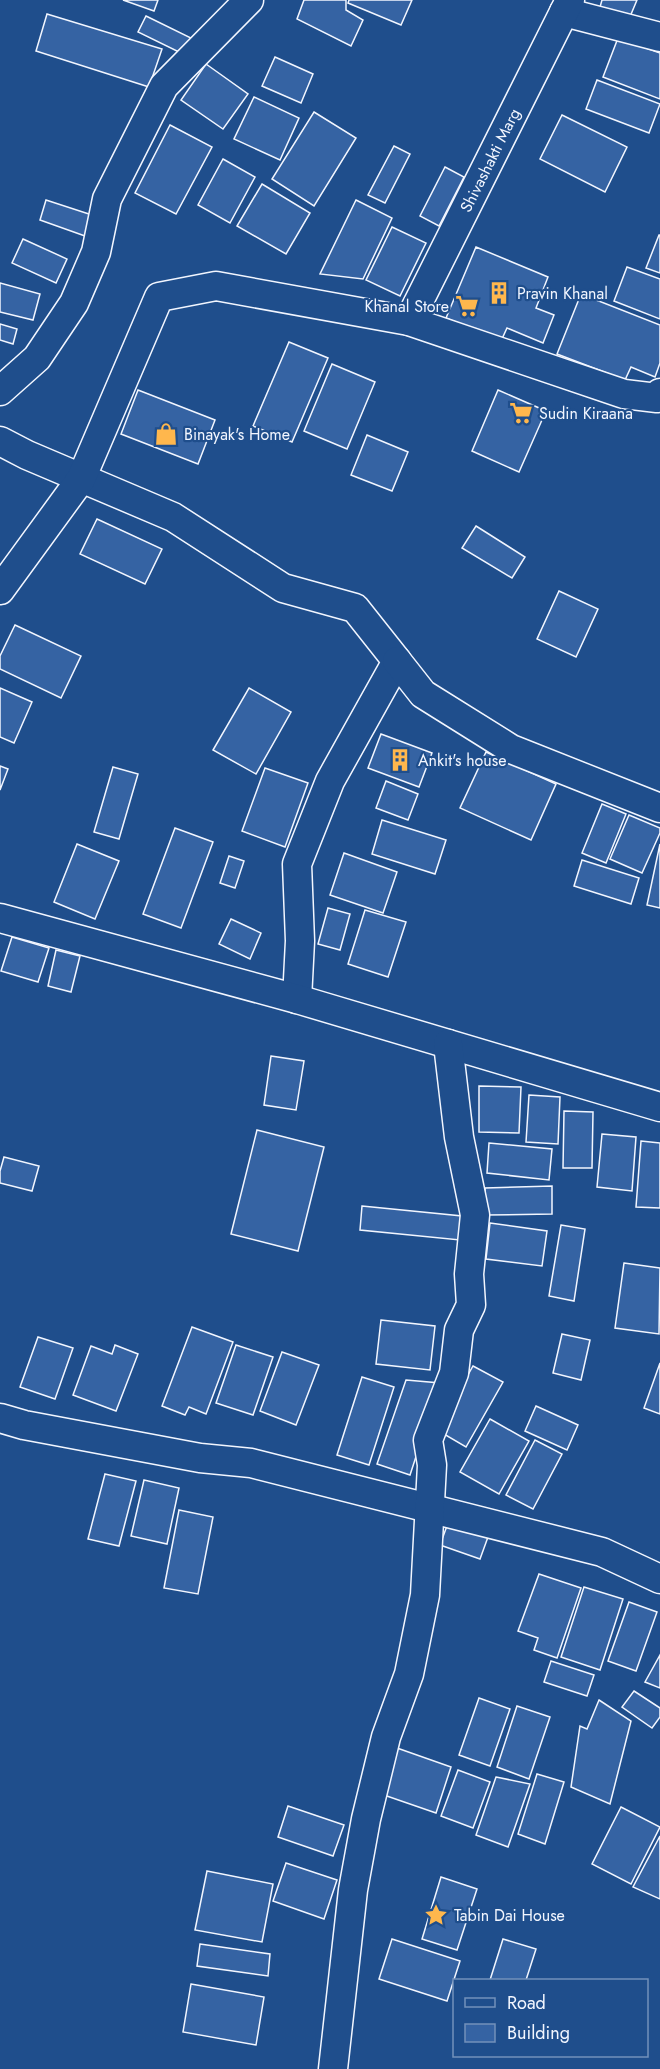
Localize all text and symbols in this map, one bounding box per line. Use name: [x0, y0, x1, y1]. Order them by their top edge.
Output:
street label: Shivashakti Marg: [454, 104, 526, 216]
building icon: Pravin Khanal: [486, 280, 512, 306]
place label: Pravin Khanal: [517, 282, 608, 305]
supermarket icon: Khanal Store: [454, 293, 480, 319]
place label: Khanal Store: [364, 295, 449, 318]
supermarket icon: Sudin Kiraana: [508, 400, 534, 426]
place label: Sudin Kiraana: [539, 402, 633, 425]
shop icon: Binayak's Home: [153, 421, 179, 447]
place label: Binayak's Home: [184, 423, 290, 446]
building icon: Ankit's house: [387, 747, 413, 773]
place label: Ankit's house: [418, 749, 506, 772]
place icon: Tabin Dai House: [423, 1902, 449, 1928]
place label: Tabin Dai House: [454, 1904, 565, 1927]
legend: [453, 1979, 648, 2057]
text: Road: [507, 1990, 546, 2016]
text: Building: [507, 2020, 570, 2046]

